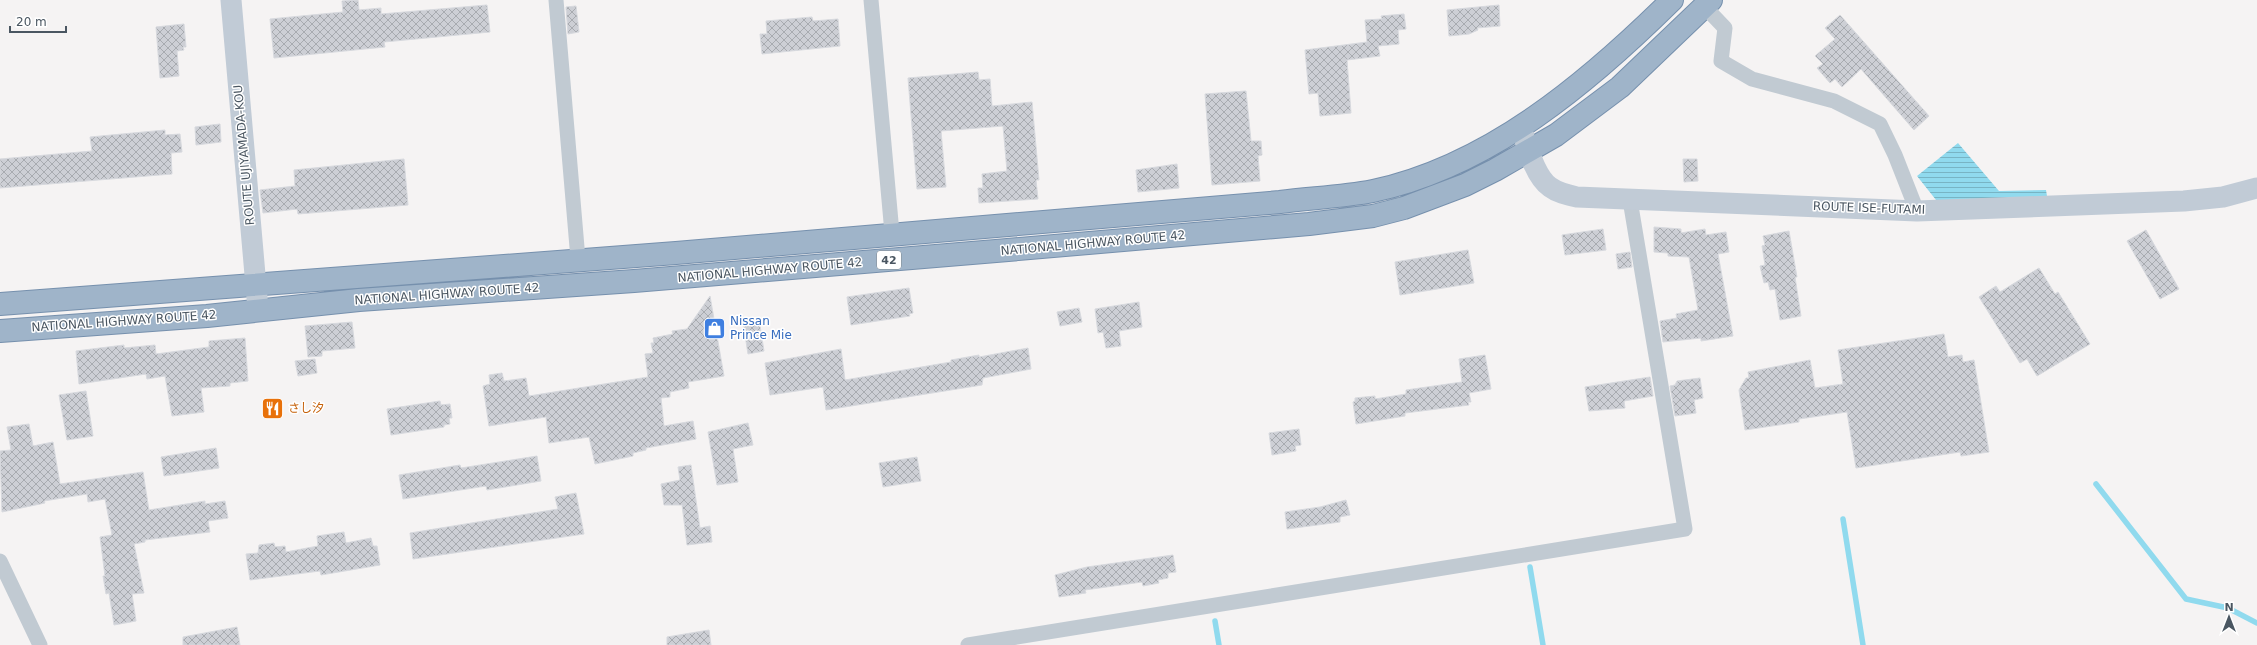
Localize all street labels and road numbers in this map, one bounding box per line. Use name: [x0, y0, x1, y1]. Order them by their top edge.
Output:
street label: ROUTE UJIYAMADA-KOU: [231, 84, 257, 226]
street label: ROUTE ISE-FUTAMI: [1813, 199, 1925, 217]
street label: NATIONAL HIGHWAY ROUTE 42: [1000, 228, 1186, 258]
road number: 42: [877, 251, 901, 269]
street label: NATIONAL HIGHWAY ROUTE 42: [677, 255, 863, 285]
street label: NATIONAL HIGHWAY ROUTE 42: [354, 281, 540, 307]
street label: NATIONAL HIGHWAY ROUTE 42: [31, 308, 217, 334]

